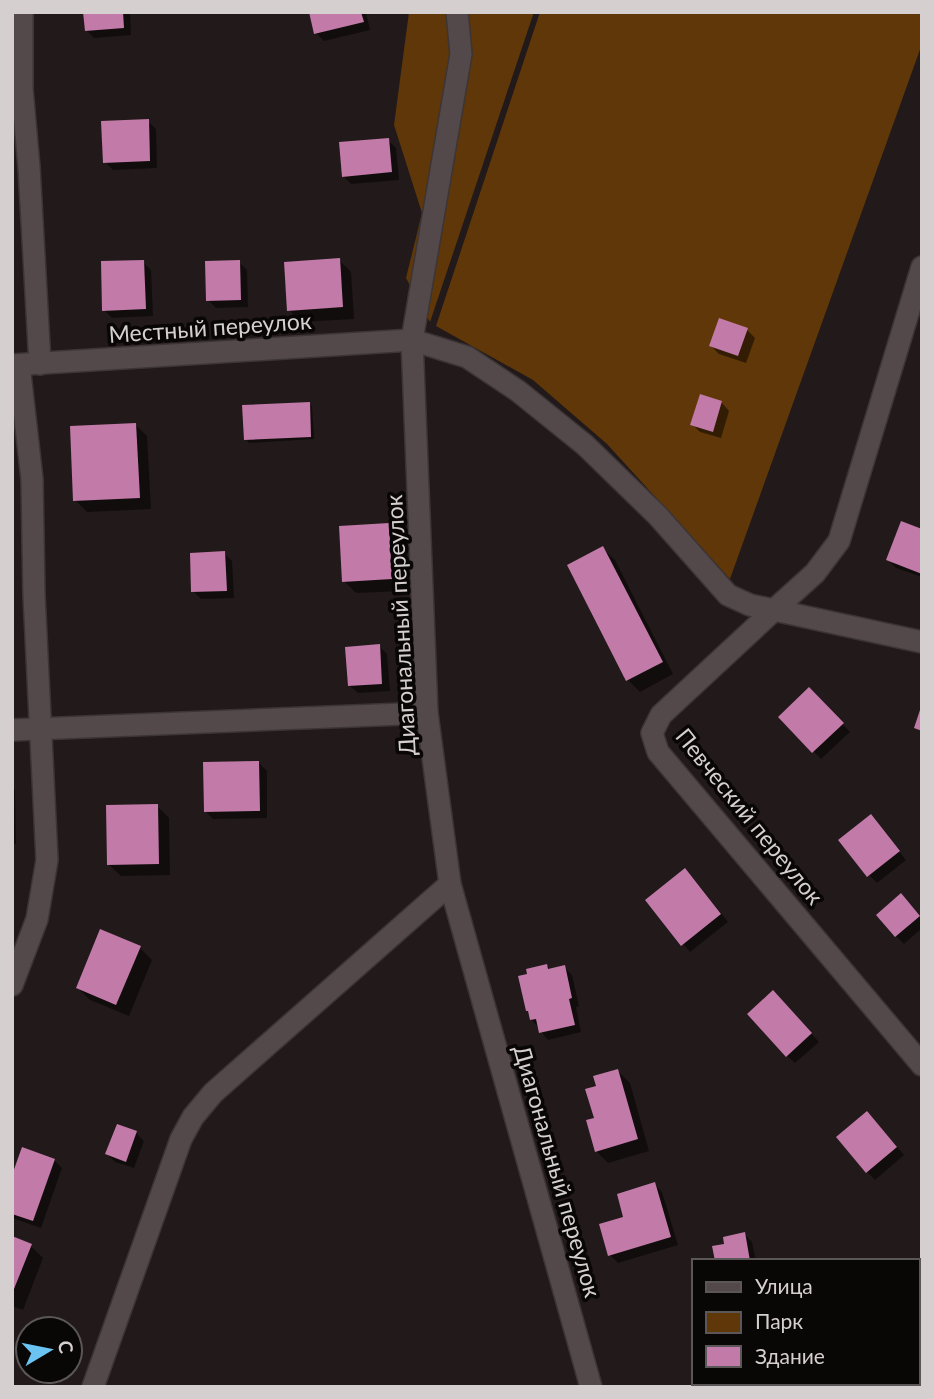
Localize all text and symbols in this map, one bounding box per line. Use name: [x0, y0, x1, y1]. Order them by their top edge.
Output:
street label: Местный переулок: [108, 306, 313, 348]
street label: Диагональный переулок: [379, 494, 421, 756]
street label: Певческий переулок: [670, 722, 830, 910]
street label: Диагональный переулок: [509, 1042, 607, 1300]
legend: [692, 1259, 920, 1385]
text: Улица: [755, 1273, 813, 1298]
text: Парк: [755, 1308, 803, 1333]
north arrow: [14, 1315, 84, 1385]
text: С: [54, 1339, 79, 1356]
text: Здание: [755, 1343, 825, 1368]

